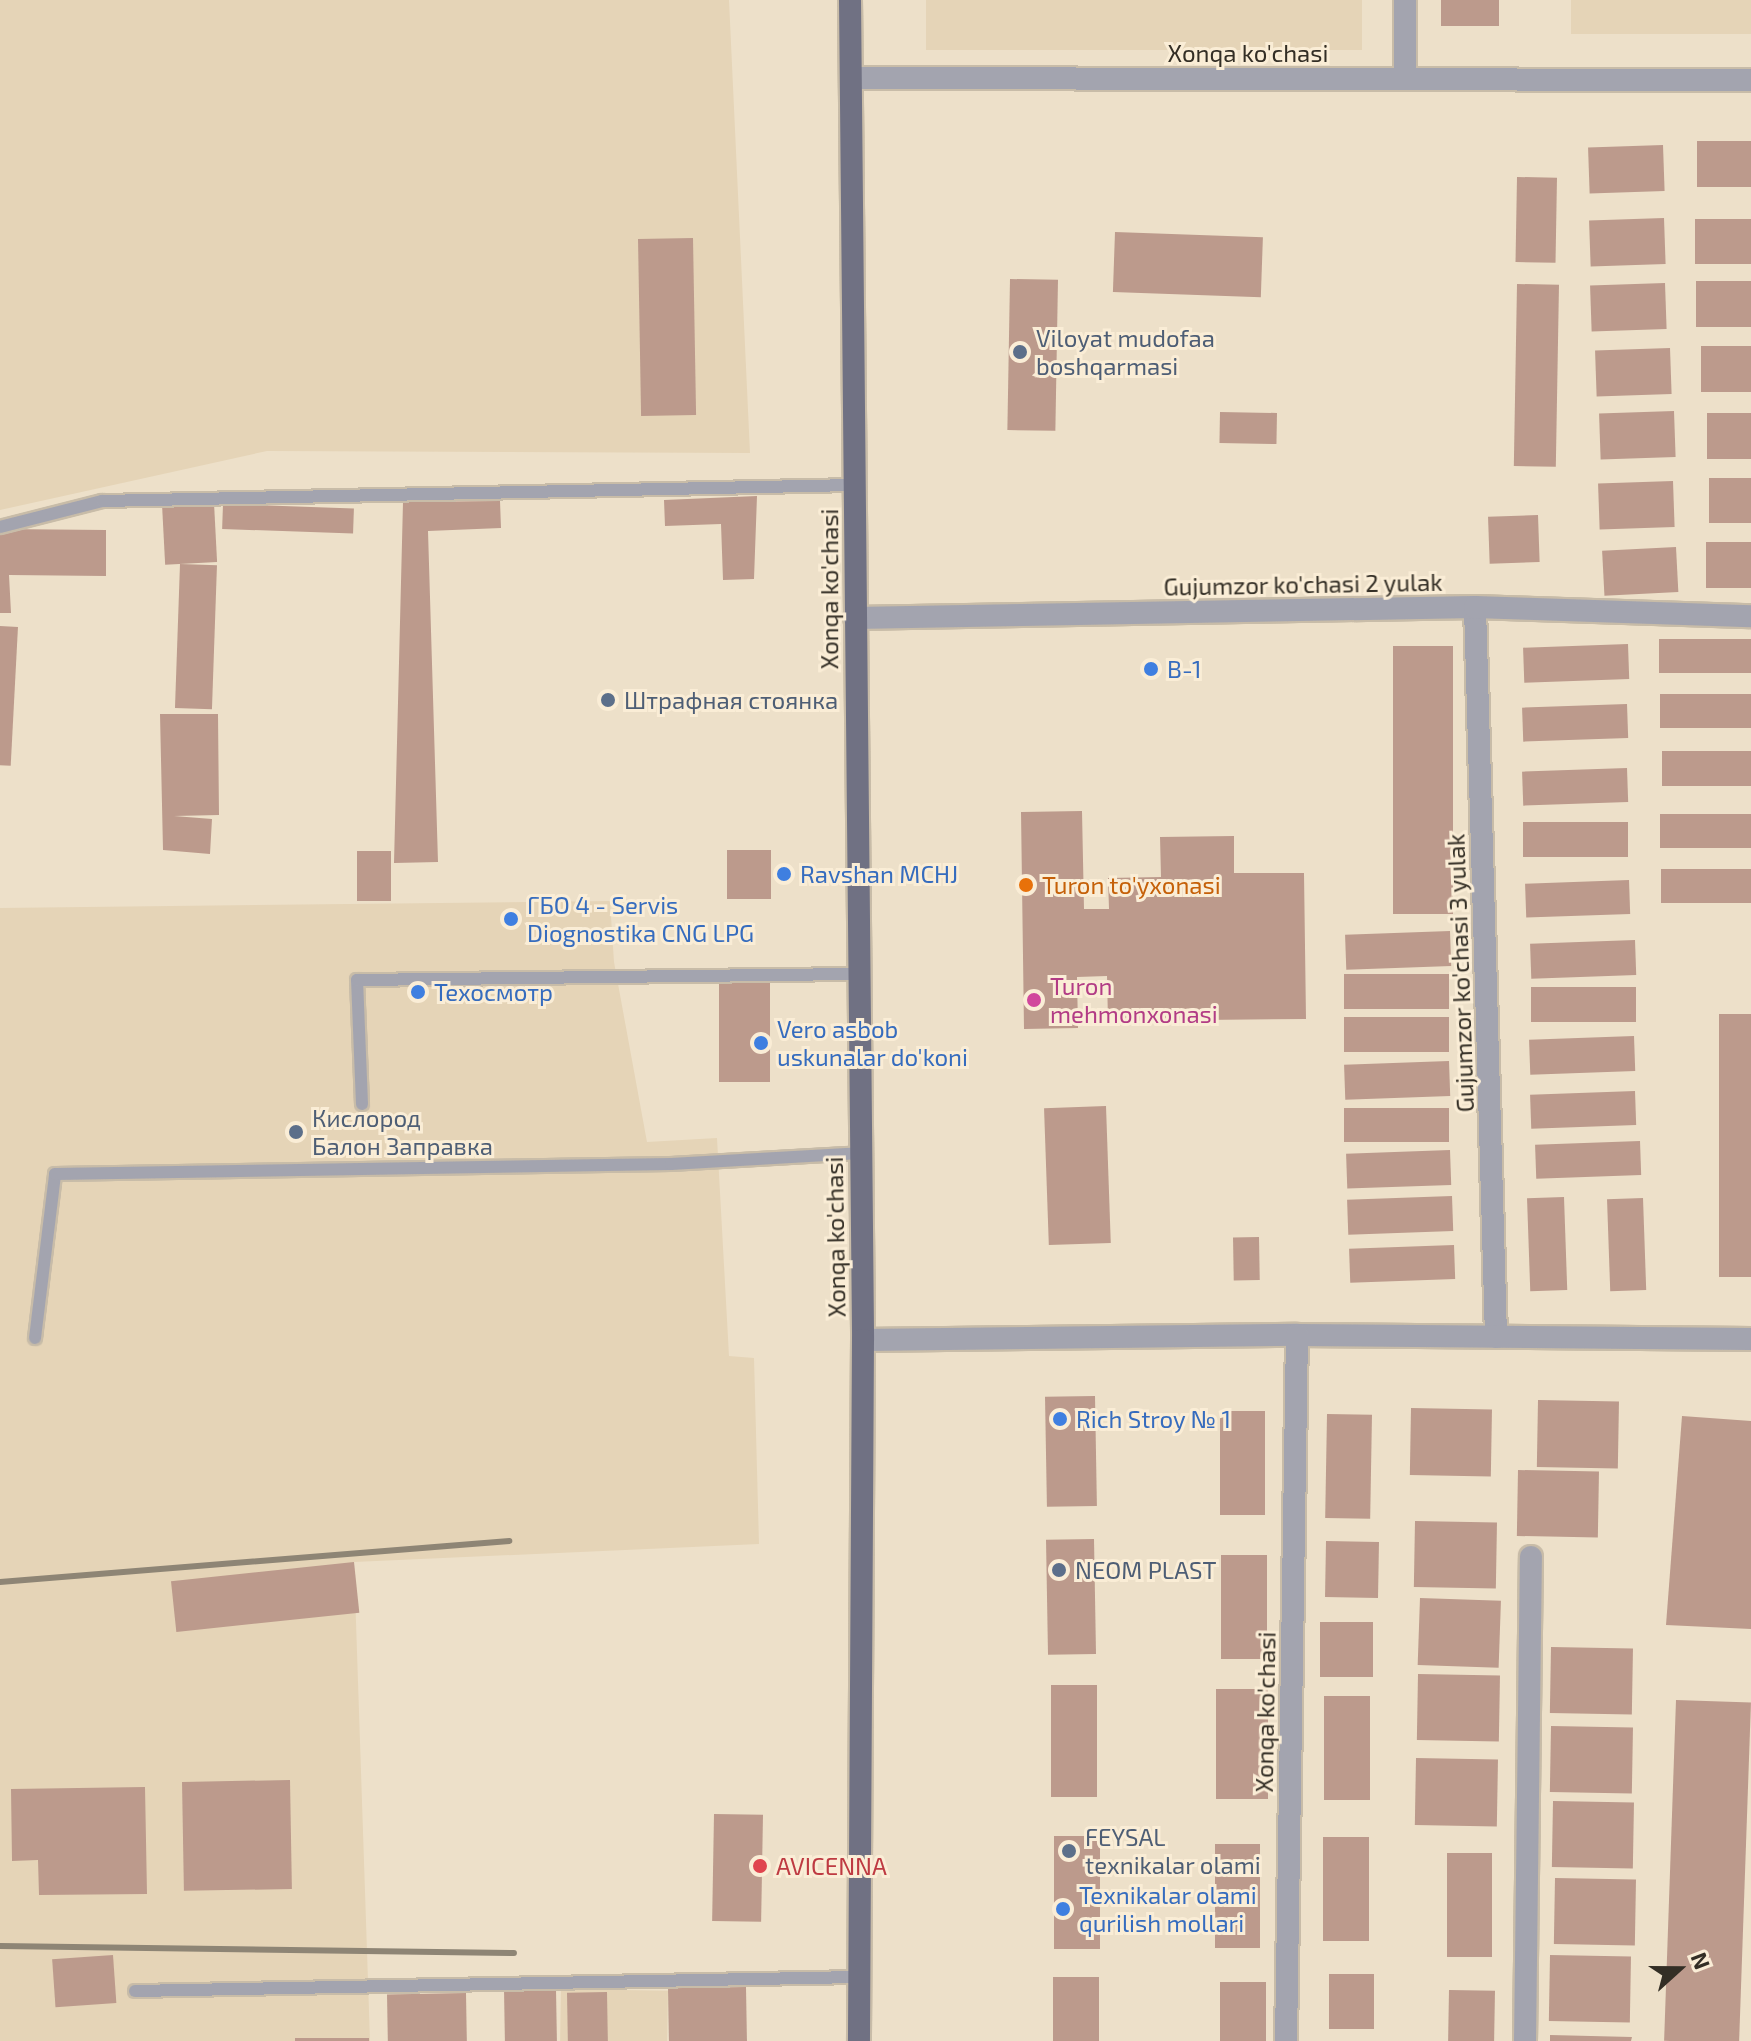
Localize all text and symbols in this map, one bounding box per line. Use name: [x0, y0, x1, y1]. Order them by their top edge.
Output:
street label: Xonqa ko'chasi: [1168, 39, 1328, 67]
place label: Viloyat mudofaa boshqarmasi: [1036, 324, 1215, 380]
marker: Viloyat mudofaa boshqarmasi: [1011, 343, 1029, 361]
street label: Xonqa ko'chasi: [815, 509, 843, 669]
street label: Gujumzor ko'chasi 2 yulak: [1163, 567, 1443, 601]
place label: В-1: [1167, 655, 1201, 683]
marker: В-1: [1142, 660, 1160, 678]
place label: Штрафная стоянка: [624, 686, 838, 714]
marker: Штрафная стоянка: [599, 691, 617, 709]
street label: Gujumzor ko'chasi 3 yulak: [1441, 833, 1479, 1113]
place label: Ravshan MCHJ: [800, 860, 958, 888]
marker: Ravshan MCHJ: [775, 865, 793, 883]
place label: Turon to'yxonasi: [1042, 871, 1221, 899]
marker: Turon to'yxonasi: [1017, 876, 1035, 894]
place label: ГБО 4 - Servis Diognostika CNG LPG: [527, 891, 754, 947]
marker: ГБО 4 - Servis Diognostika CNG LPG: [502, 910, 520, 928]
place label: Turon mehmonxonasi: [1050, 972, 1218, 1028]
place label: Техосмотр: [434, 978, 553, 1006]
marker: Техосмотр: [409, 983, 427, 1001]
marker: Turon mehmonxonasi: [1025, 991, 1043, 1009]
place label: Vero asbob uskunalar do'koni: [777, 1015, 969, 1071]
marker: Vero asbob uskunalar do'koni: [752, 1034, 770, 1052]
place label: Кислород Балон Заправка: [312, 1104, 493, 1160]
marker: Кислород Балон Заправка: [287, 1123, 305, 1141]
street label: Xonqa ko'chasi: [819, 1156, 851, 1318]
place label: Rich Stroy № 1: [1076, 1405, 1232, 1433]
marker: Rich Stroy № 1: [1051, 1410, 1069, 1428]
place label: NEOM PLAST: [1075, 1556, 1216, 1584]
marker: NEOM PLAST: [1050, 1561, 1068, 1579]
street label: Xonqa ko'chasi: [1249, 1631, 1281, 1793]
place label: FEYSAL texnikalar olami: [1085, 1823, 1261, 1879]
marker: FEYSAL texnikalar olami: [1060, 1842, 1078, 1860]
place label: AVICENNA: [776, 1852, 887, 1880]
marker: AVICENNA: [751, 1857, 769, 1875]
place label: Texnikalar olami qurilish mollari: [1079, 1881, 1257, 1937]
marker: Texnikalar olami qurilish mollari: [1054, 1900, 1072, 1918]
north arrow: [1639, 1929, 1719, 2009]
text: N: [1686, 1948, 1716, 1972]

